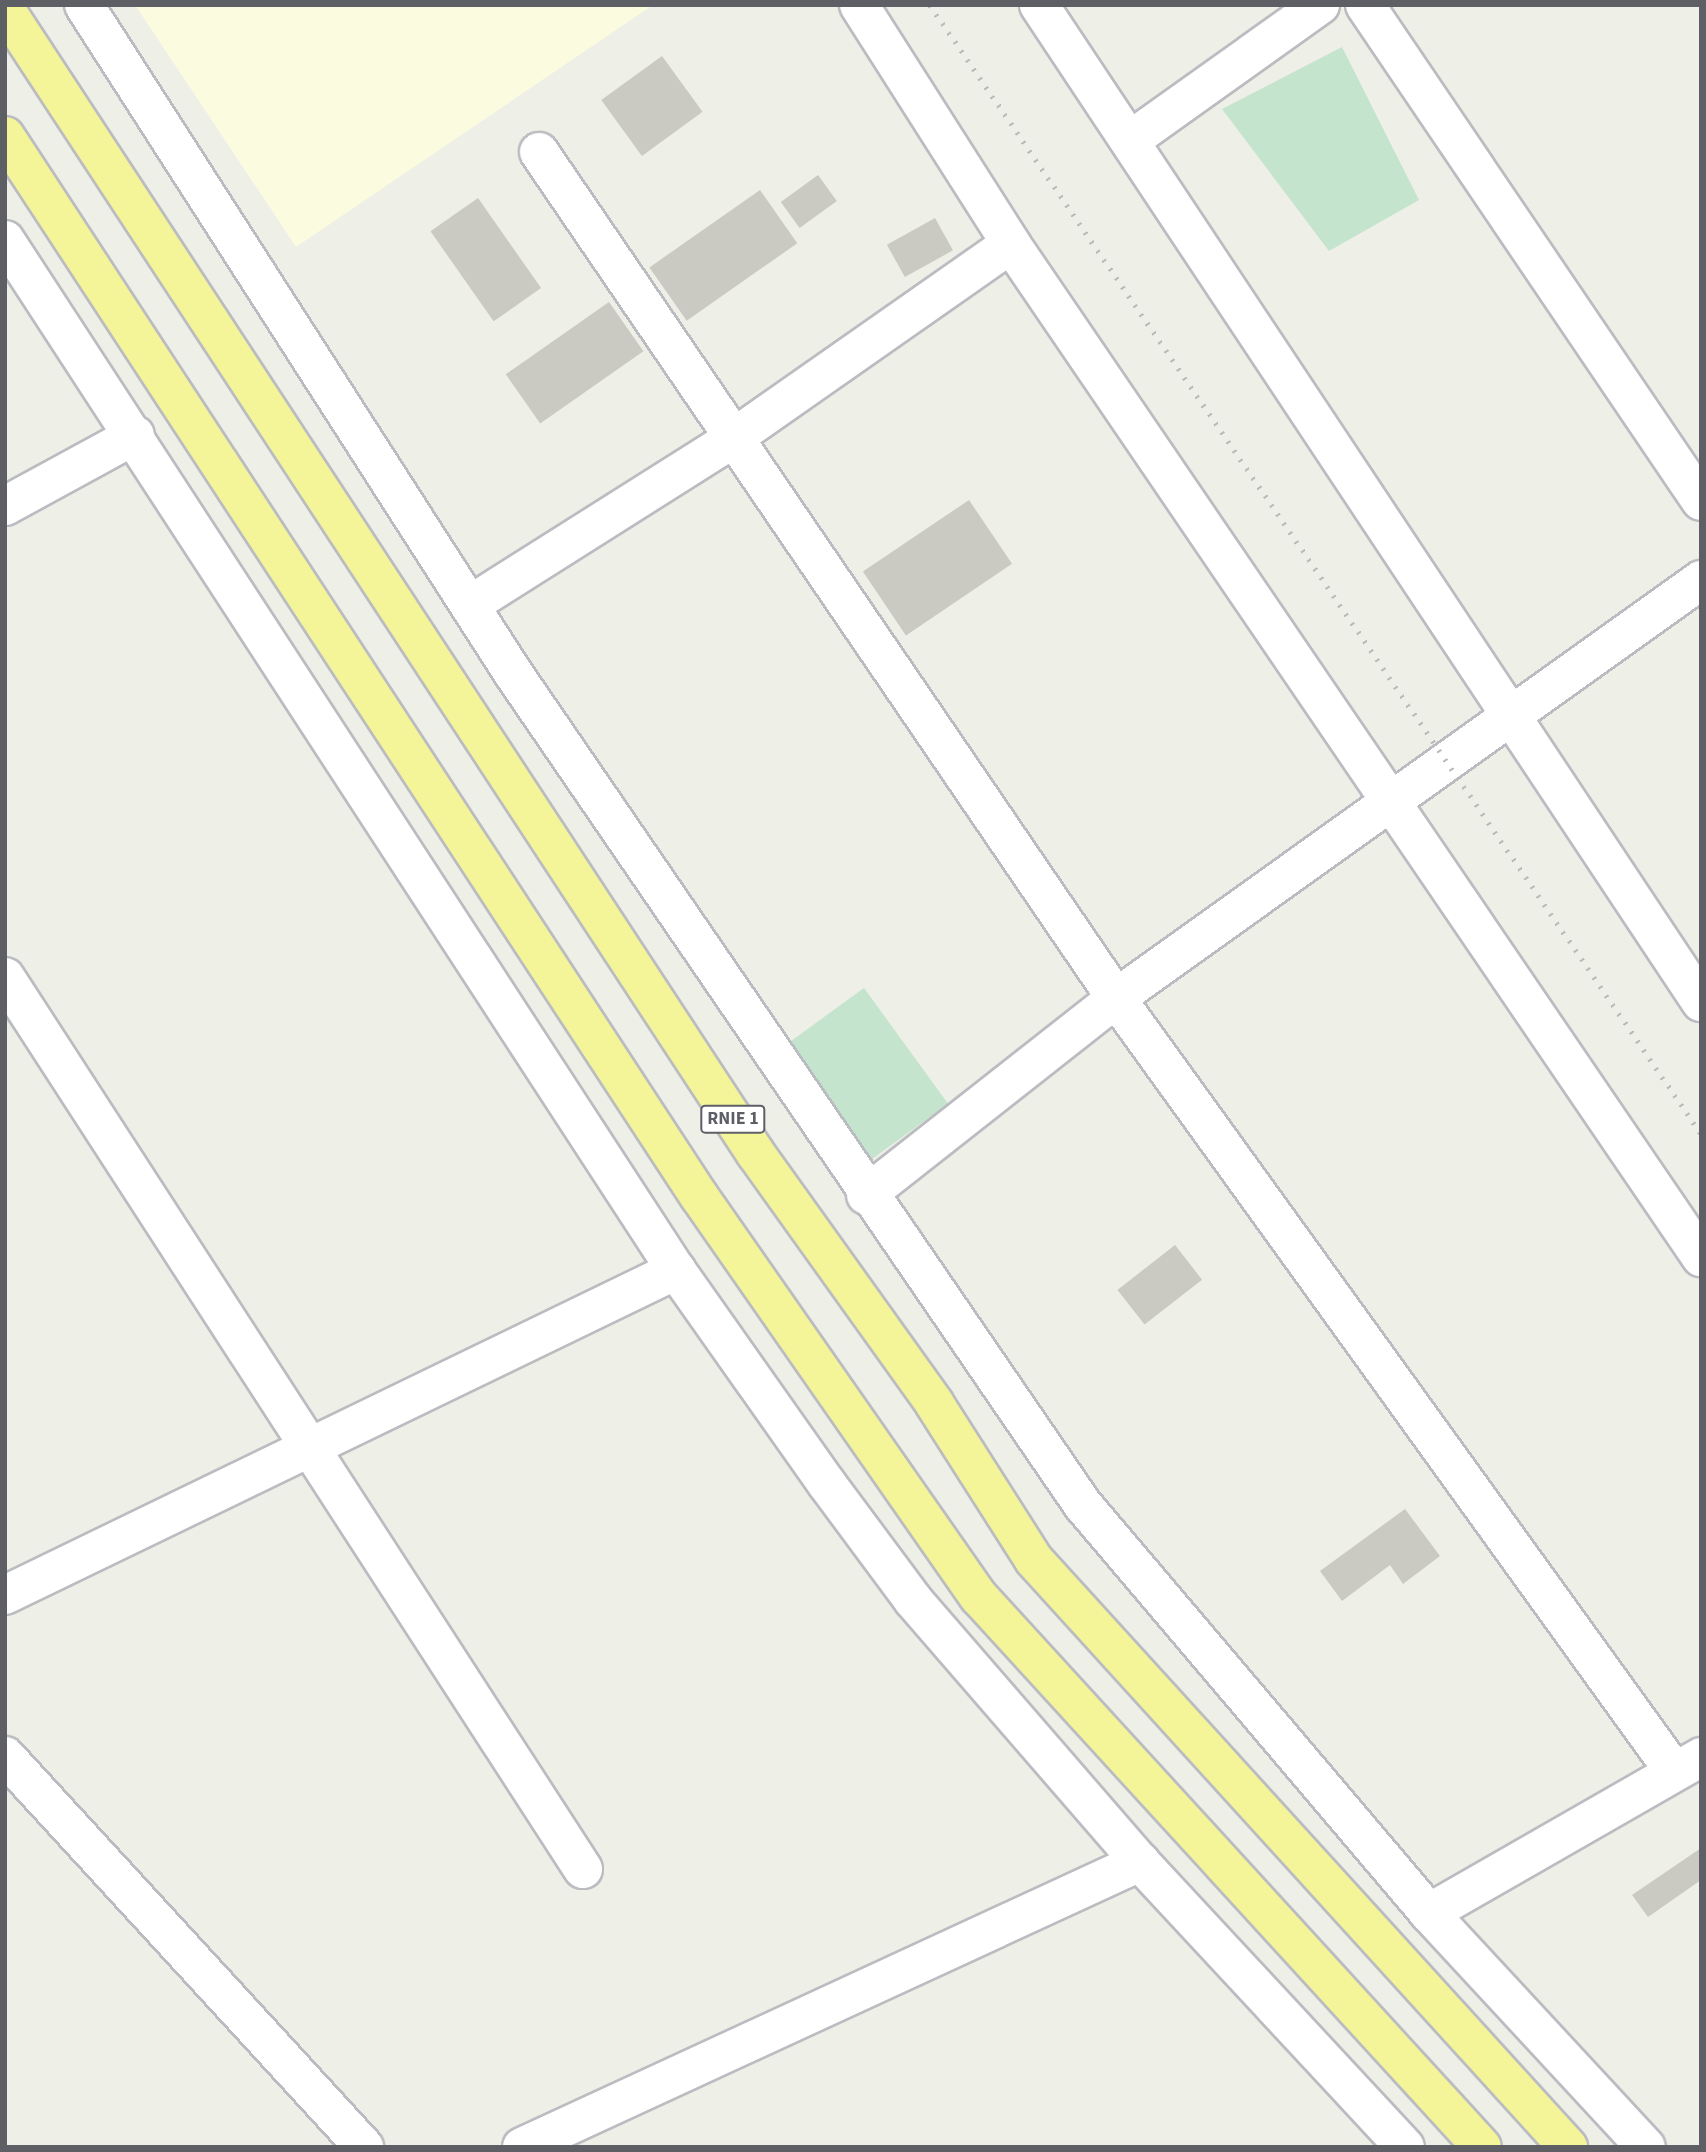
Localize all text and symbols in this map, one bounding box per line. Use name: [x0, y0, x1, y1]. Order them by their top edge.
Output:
road number: RNIE 1: [700, 1104, 766, 1134]

